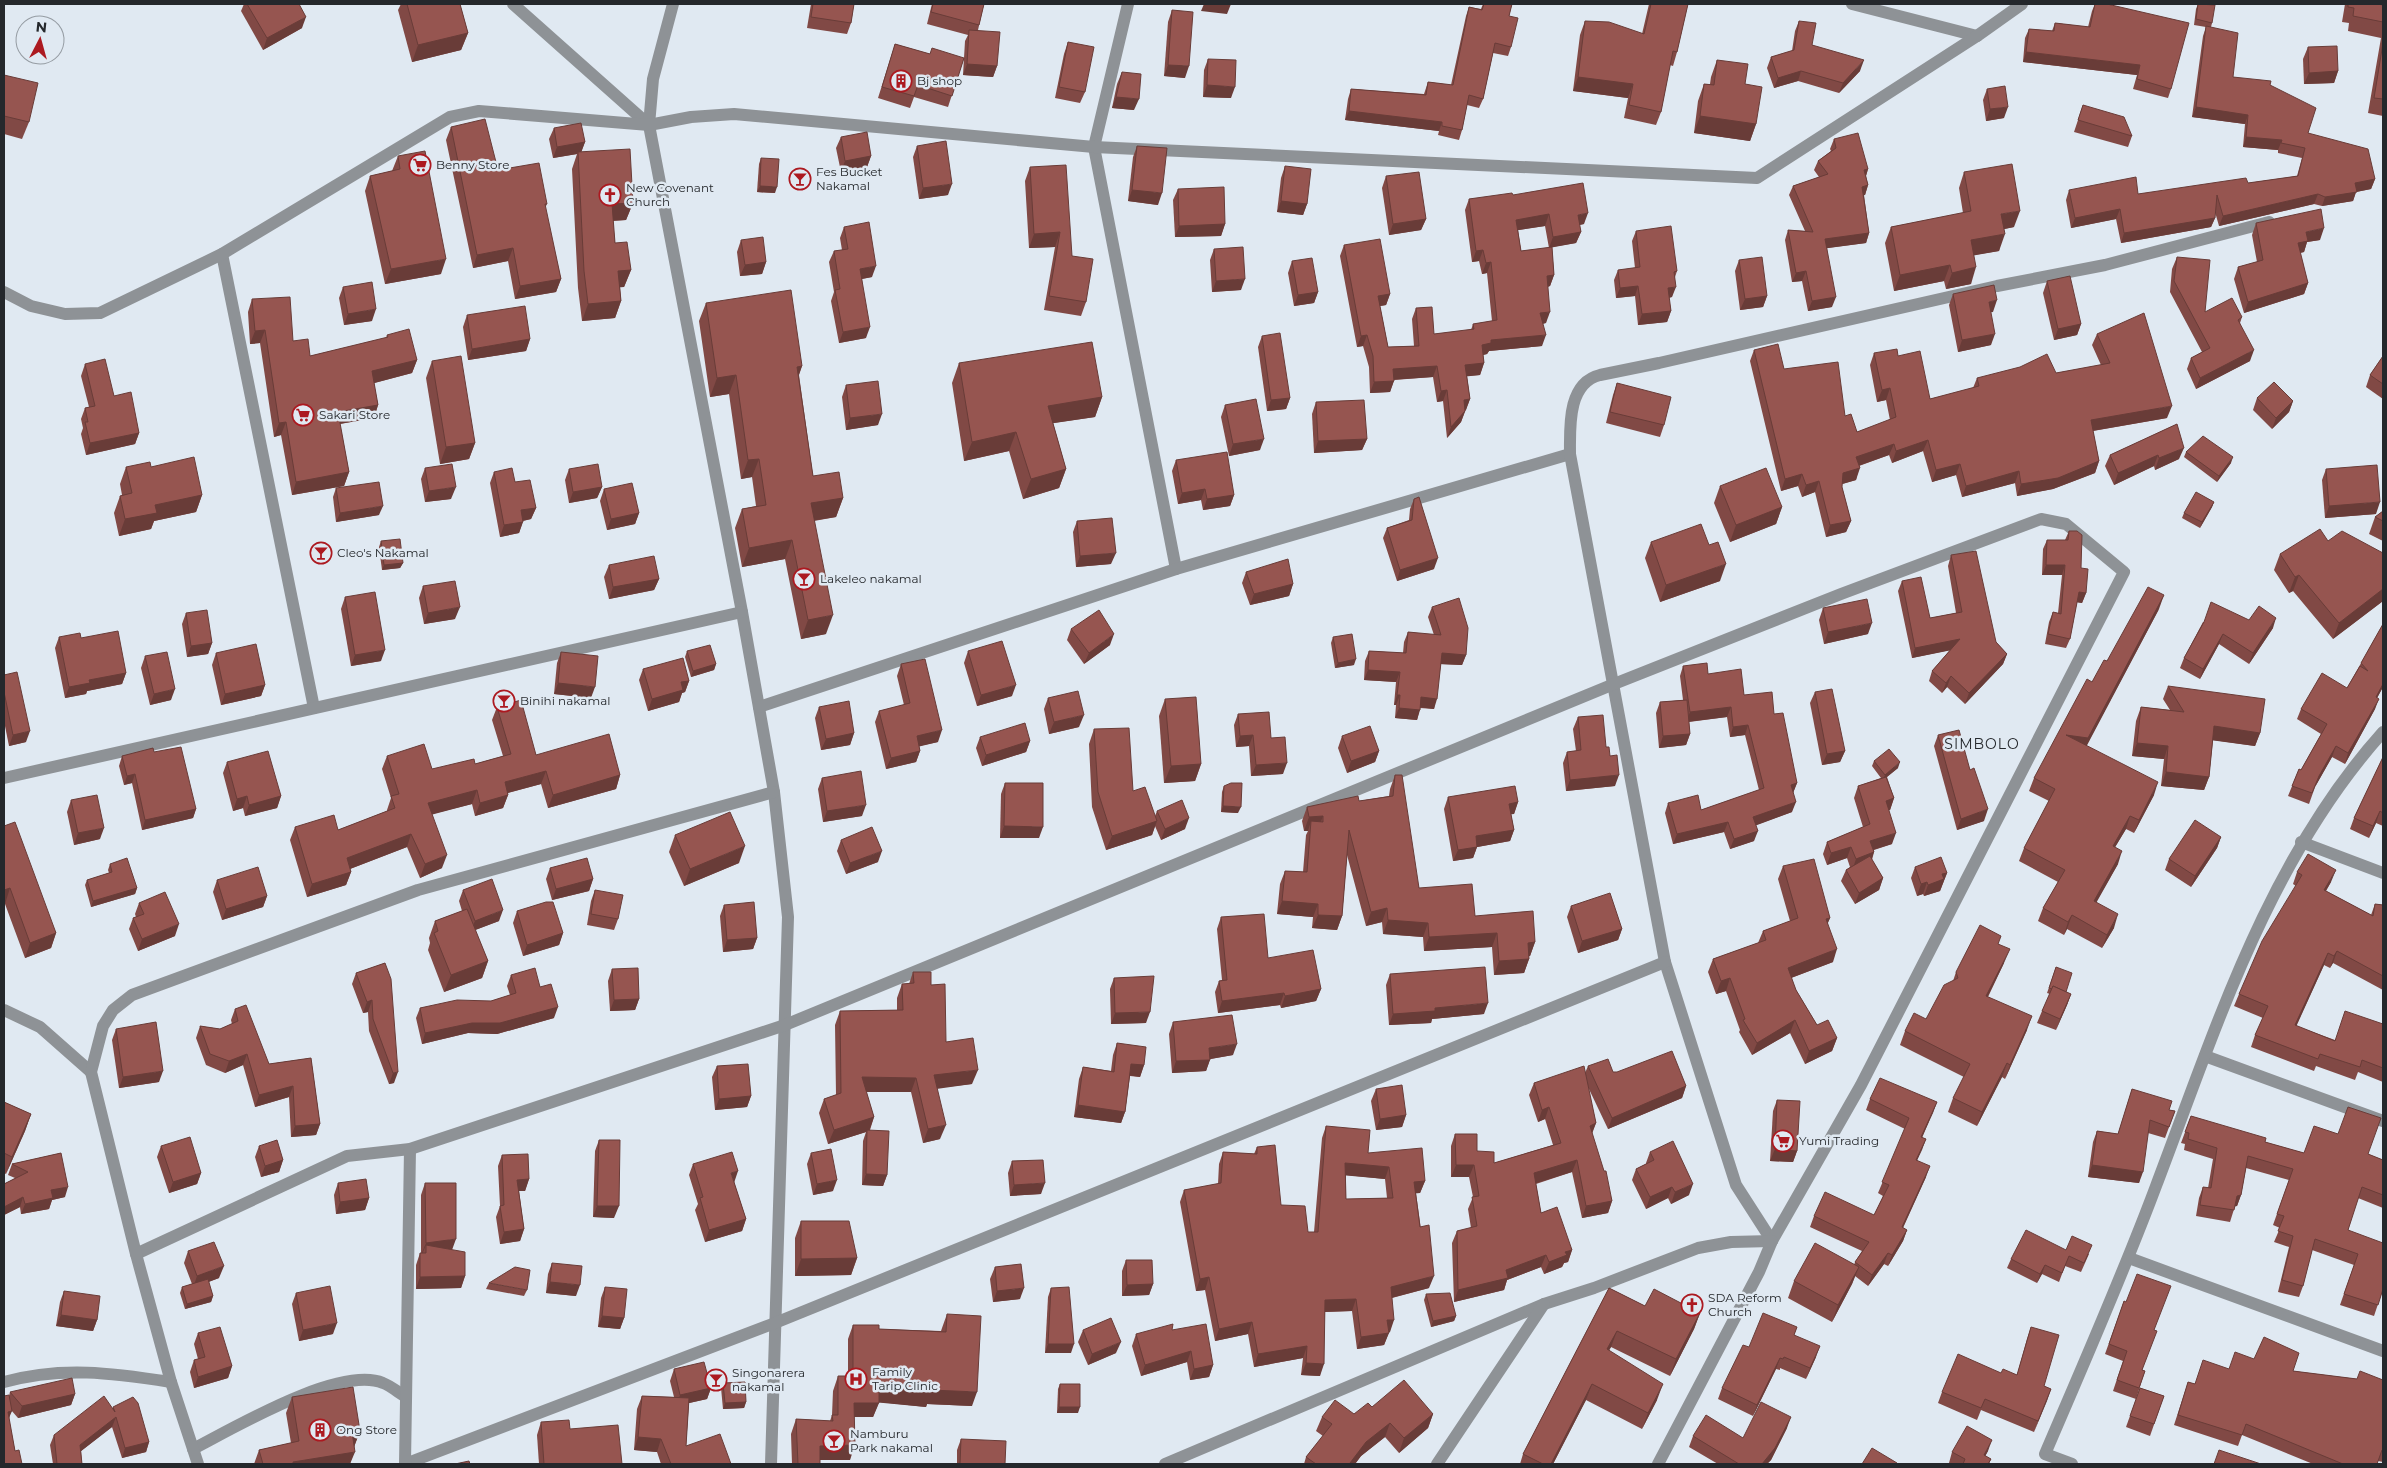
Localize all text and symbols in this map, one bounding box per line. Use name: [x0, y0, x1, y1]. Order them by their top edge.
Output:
north arrow: [15, 15, 65, 65]
text: N: [35, 18, 48, 37]
building icon: Bj shop: [889, 69, 913, 93]
place label: Bj shop: [917, 73, 962, 88]
supermarket icon: Benny Store: [408, 153, 432, 177]
place label: Benny Store: [436, 157, 509, 172]
place label: Fes Bucket Nakamal: [816, 164, 883, 193]
bar icon: Fes Bucket Nakamal: [788, 167, 812, 191]
place label: New Covenant Church: [626, 180, 714, 209]
church icon: New Covenant Church: [598, 183, 622, 207]
supermarket icon: Sakari Store: [291, 403, 315, 427]
place label: Sakari Store: [319, 407, 390, 422]
bar icon: Cleo's Nakamal: [309, 541, 333, 565]
place label: Cleo's Nakamal: [337, 545, 429, 560]
bar icon: Lakeleo nakamal: [792, 567, 816, 591]
place label: Lakeleo nakamal: [820, 571, 922, 586]
bar icon: Binihi nakamal: [492, 689, 516, 713]
place label: Binihi nakamal: [520, 693, 610, 708]
district label: SIMBOLO: [1944, 735, 2020, 753]
supermarket icon: Yumi Trading: [1771, 1129, 1795, 1153]
place label: Yumi Trading: [1799, 1133, 1879, 1148]
place label: SDA Reform Church: [1708, 1290, 1782, 1319]
church icon: SDA Reform Church: [1680, 1293, 1704, 1317]
place label: Family Tarip Clinic: [872, 1364, 938, 1393]
place label: Singonarera nakamal: [732, 1365, 805, 1394]
hospital icon: Family Tarip Clinic: [844, 1367, 868, 1391]
bar icon: Singonarera nakamal: [704, 1368, 728, 1392]
building icon: Ong Store: [308, 1418, 332, 1442]
place label: Ong Store: [336, 1422, 397, 1437]
place label: Namburu Park nakamal: [850, 1426, 933, 1455]
bar icon: Namburu Park nakamal: [822, 1429, 846, 1453]

